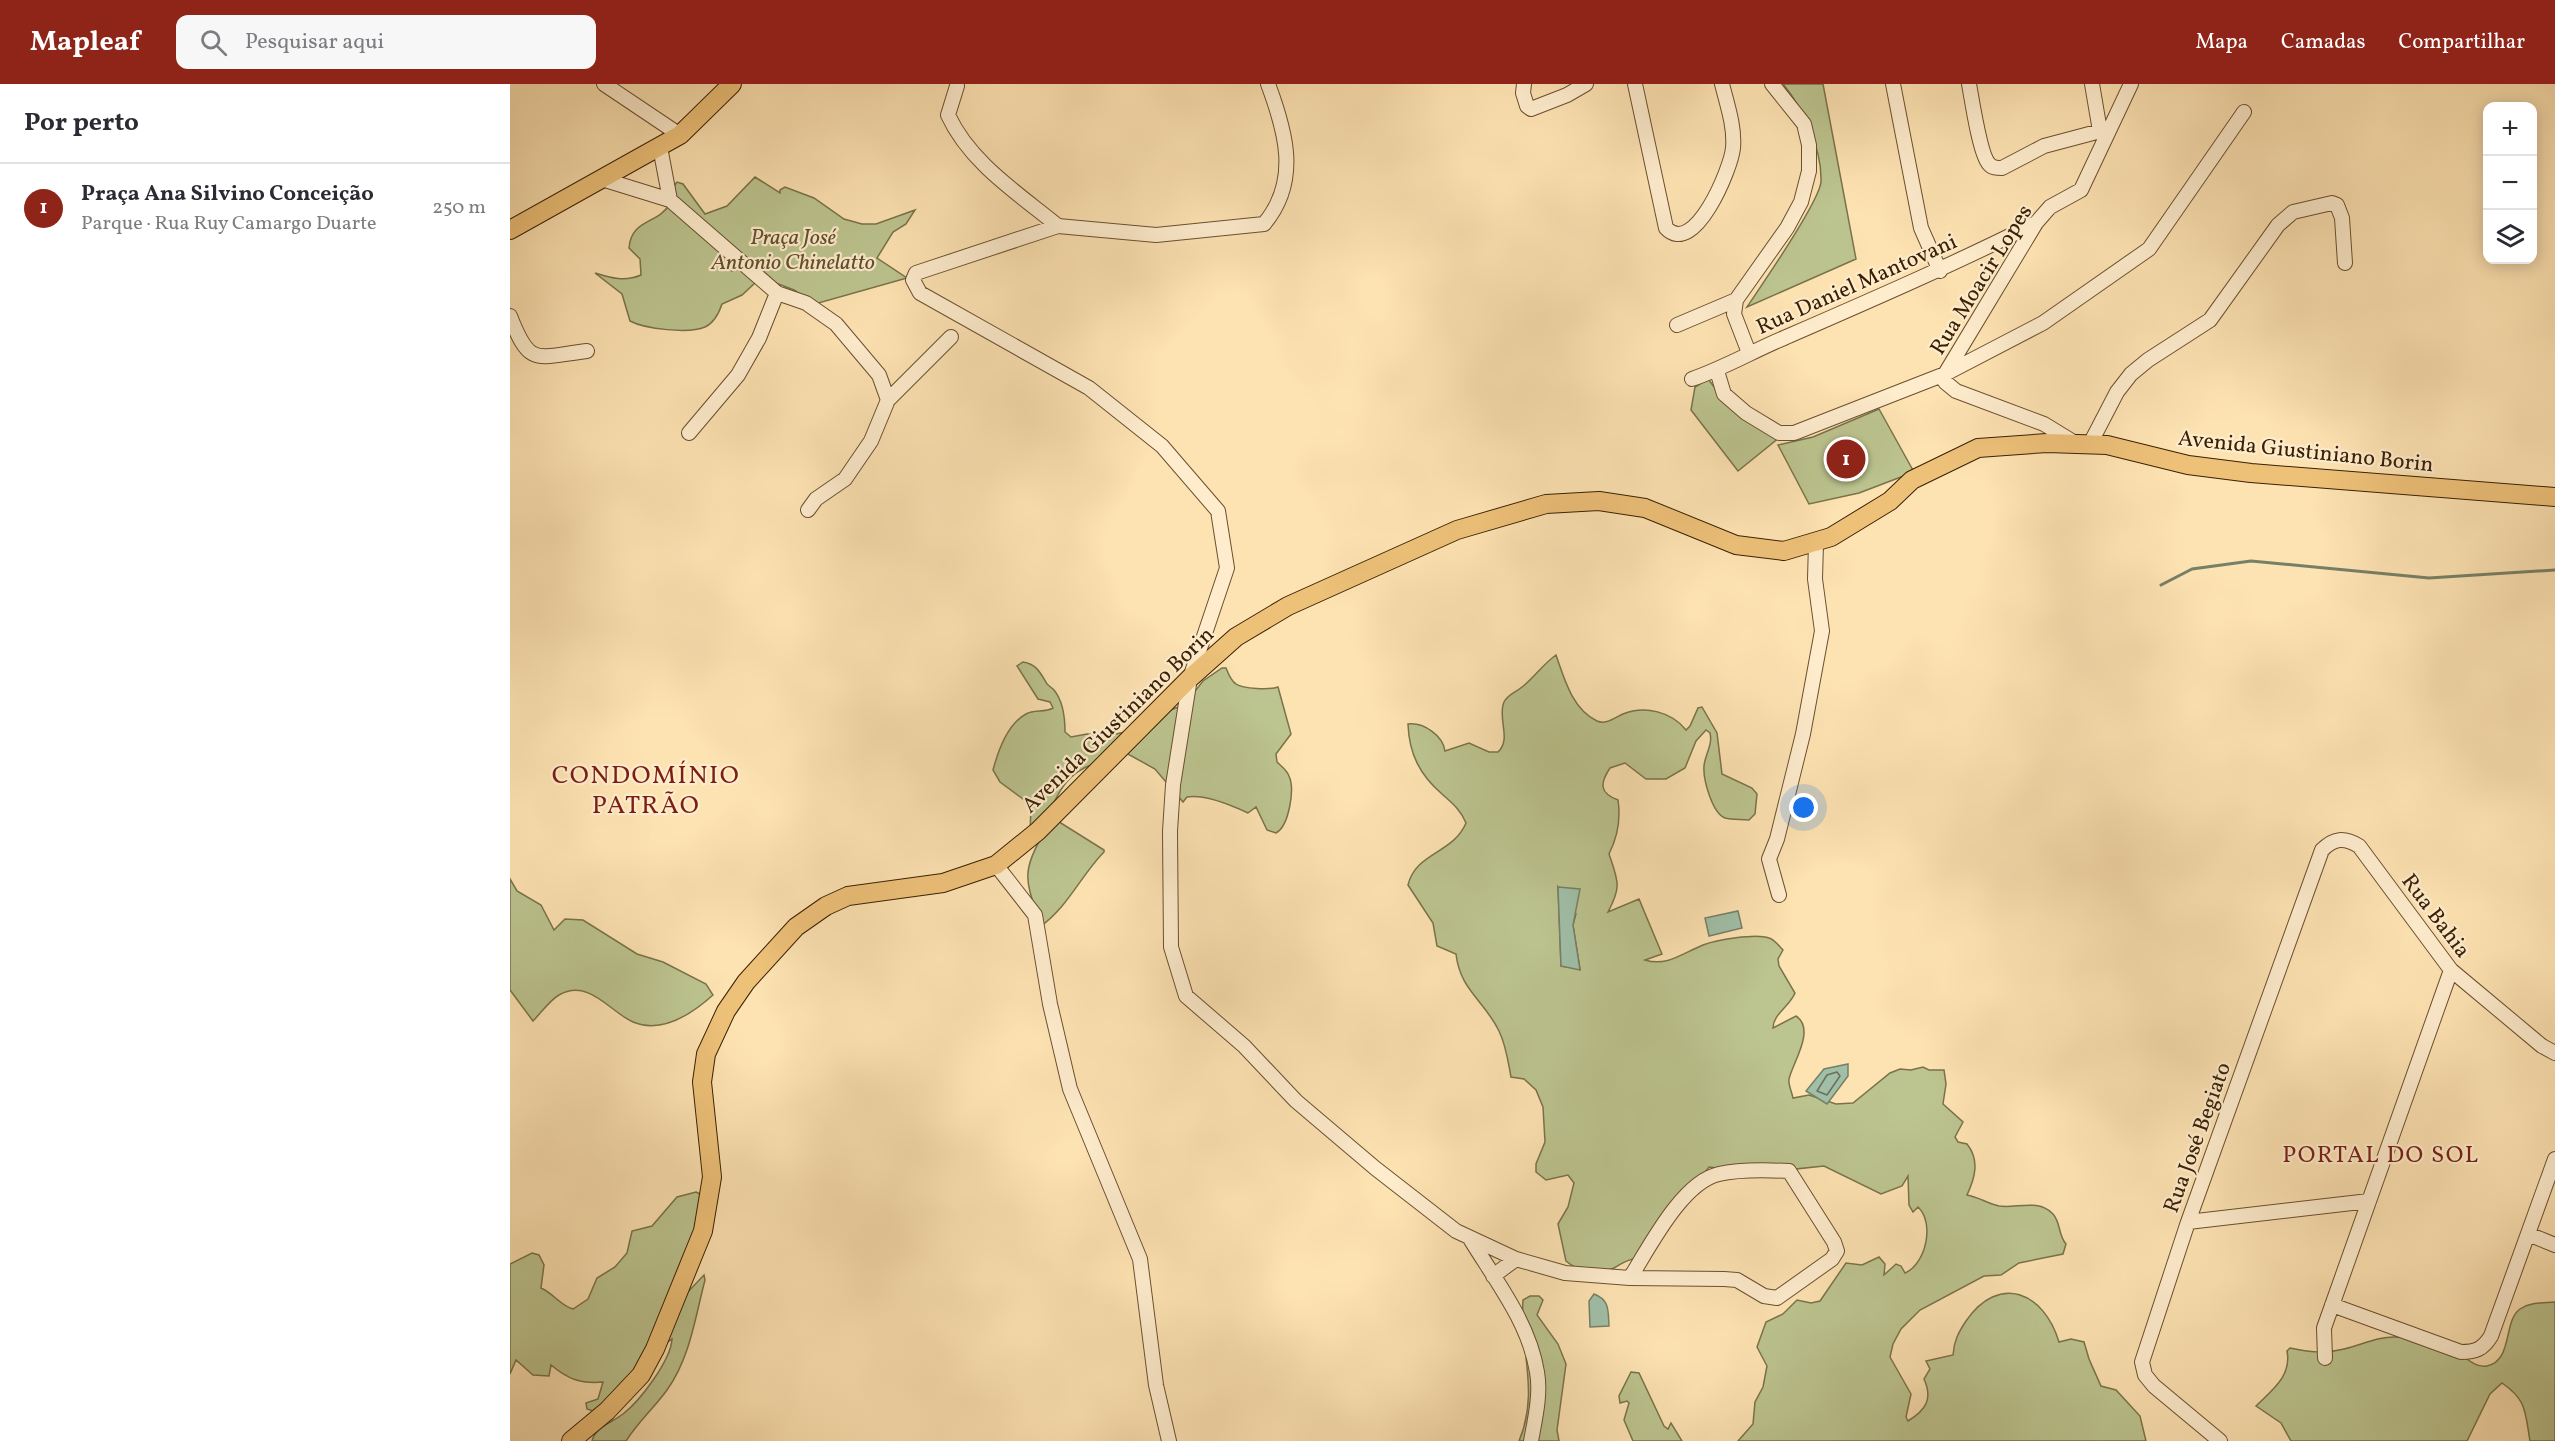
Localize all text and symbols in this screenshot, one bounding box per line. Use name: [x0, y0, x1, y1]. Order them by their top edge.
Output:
search box: [176, 15, 596, 69]
text: Mapleaf: [30, 23, 140, 62]
icon: search: [197, 26, 230, 59]
text: Pesquisar aqui: [245, 27, 384, 58]
text: Mapa: [2195, 28, 2248, 57]
text: Camadas: [2281, 28, 2365, 57]
text: Compartilhar: [2398, 28, 2525, 57]
map controls: [2483, 102, 2537, 264]
button: +: [2483, 102, 2537, 156]
text: Por perto: [24, 105, 139, 141]
button: −: [2483, 156, 2537, 210]
text: Praça Ana Silvino Conceição: [81, 179, 374, 210]
text: 1: [39, 194, 48, 222]
text: 250 m: [432, 194, 486, 222]
street label: Rua Moacir Lopes: [1923, 199, 2041, 362]
text: Parque · Rua Ruy Camargo Duarte: [81, 210, 377, 238]
button: layers: [2483, 210, 2537, 264]
park label: Praça José Antonio Chinelatto: [710, 223, 875, 279]
street label: Rua Daniel Mantovani: [1752, 227, 1962, 344]
street label: Avenida Giustiniano Borin: [2176, 424, 2435, 481]
pin: 1: [1826, 436, 1866, 482]
street label: Avenida Giustiniano Borin: [1016, 620, 1222, 821]
district label: CONDOMÍNIO PATRÃO: [552, 758, 740, 824]
your location: [1789, 793, 1818, 822]
street label: Rua Bahia: [2393, 868, 2477, 965]
street label: Rua José Begiato: [2157, 1058, 2240, 1217]
district label: PORTAL DO SOL: [2282, 1139, 2480, 1173]

